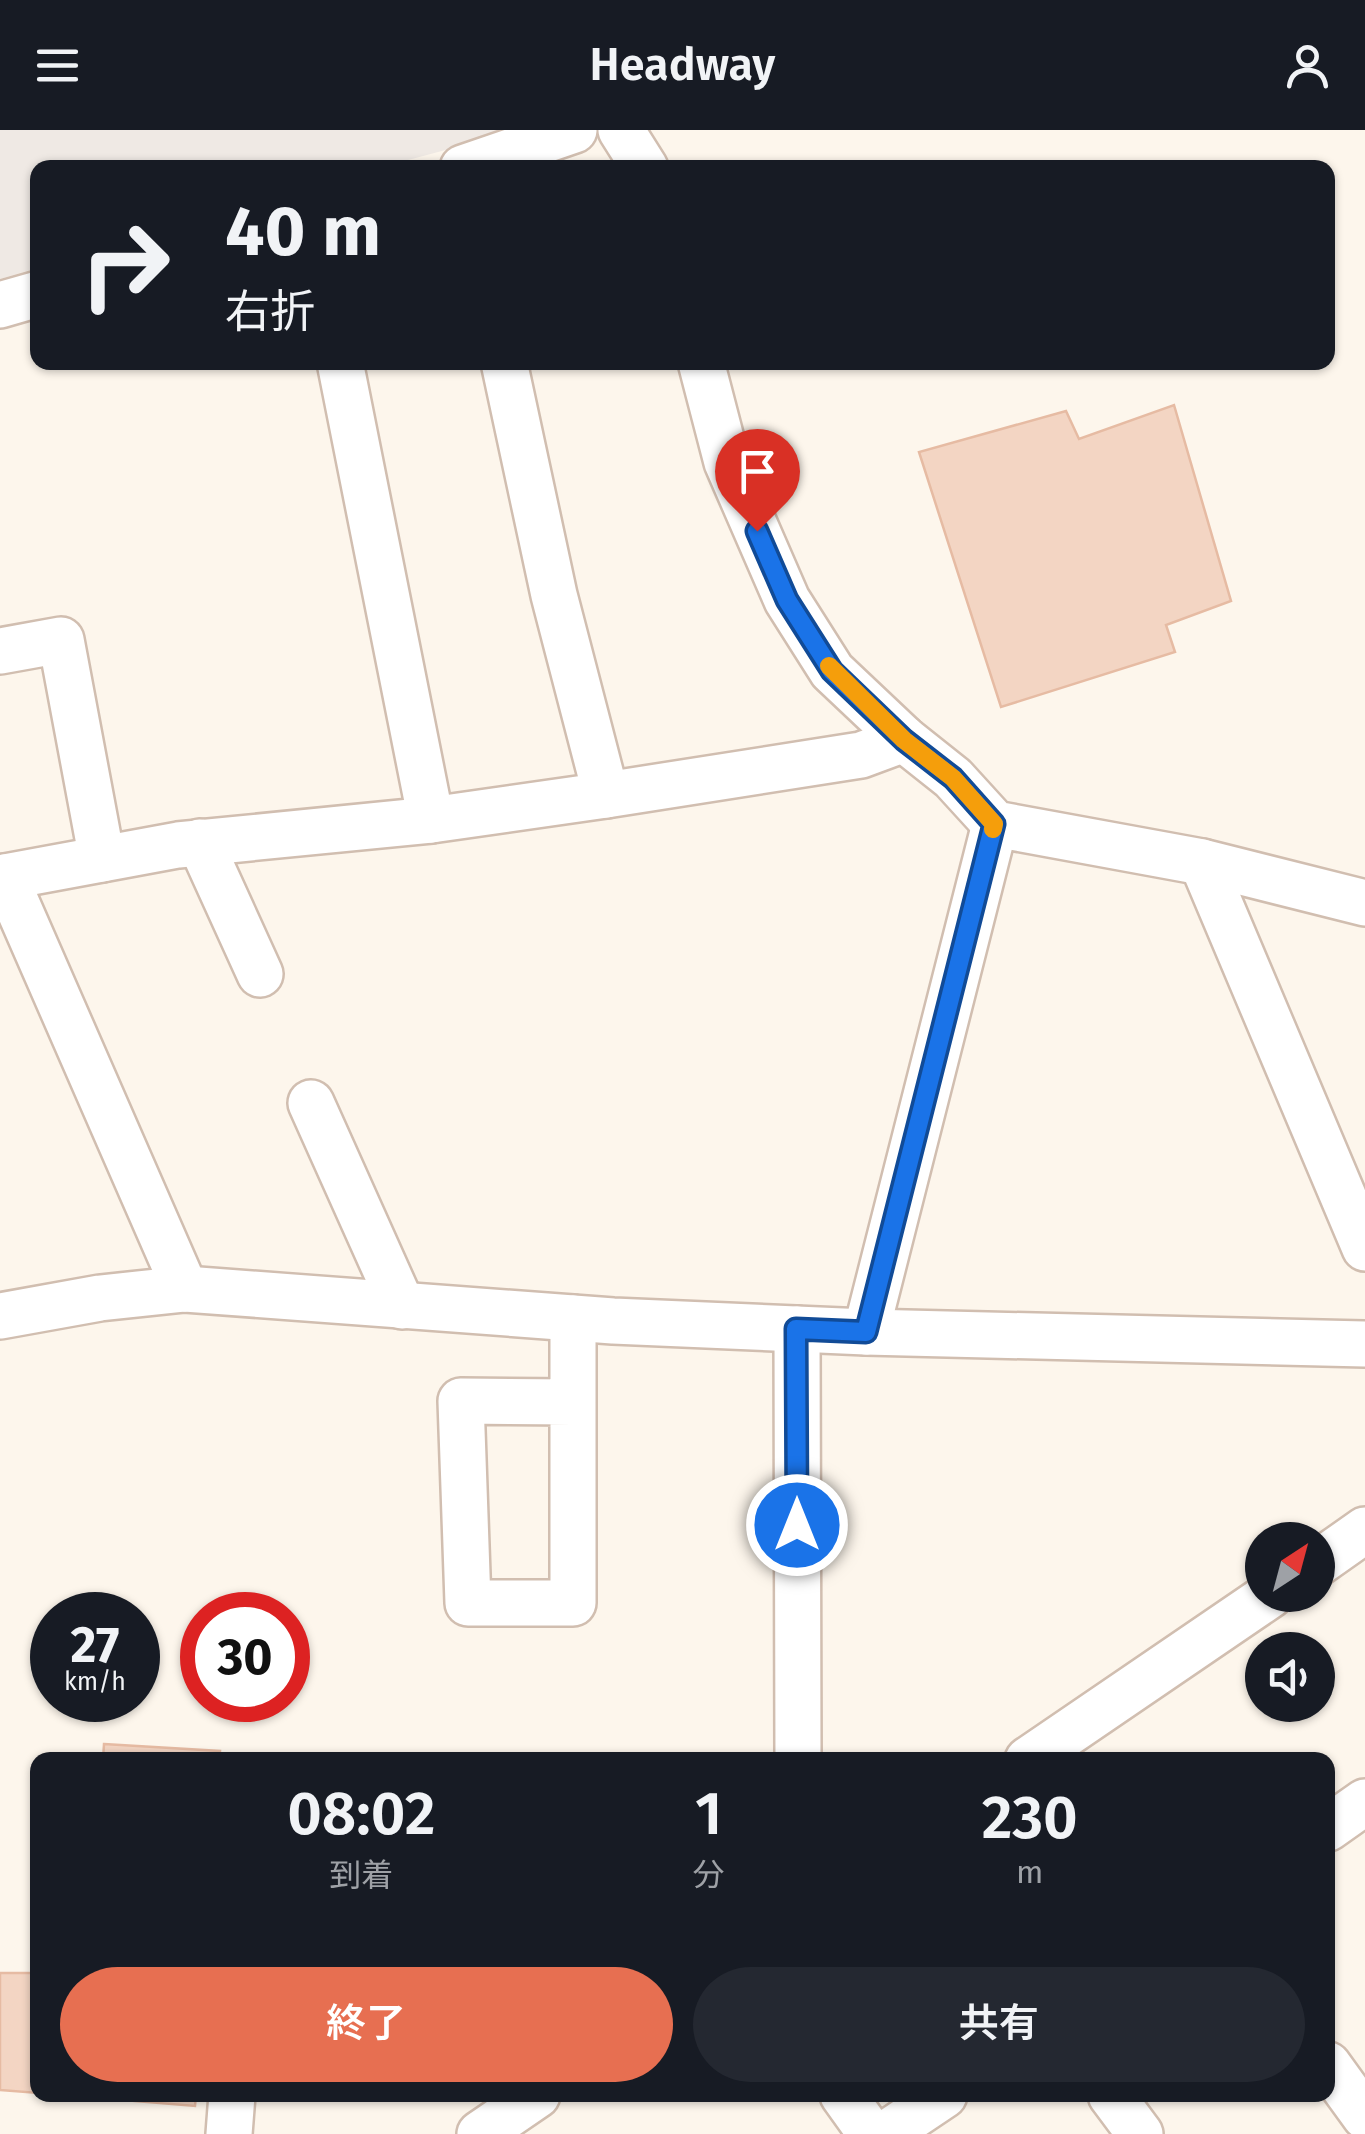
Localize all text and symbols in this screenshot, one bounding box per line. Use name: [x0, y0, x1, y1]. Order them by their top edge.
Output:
icon: menu: [30, 38, 85, 93]
text: Headway: [590, 38, 775, 92]
icon: person: [1280, 38, 1335, 93]
text: 40 m: [225, 190, 381, 274]
icon: right: [60, 200, 190, 330]
text: 右折: [225, 285, 315, 339]
pin: [715, 429, 800, 532]
icon: arrive: [730, 444, 785, 499]
position arrow: [745, 1473, 849, 1577]
north arrow: [1245, 1522, 1335, 1612]
map controls: [1245, 1522, 1335, 1722]
speed limit sign: 30: [180, 1592, 310, 1722]
text: 27: [71, 1615, 119, 1675]
button: sound: [1245, 1632, 1335, 1722]
text: km/h: [64, 1667, 126, 1697]
text: 08:02: [287, 1778, 436, 1850]
text: 1: [695, 1778, 722, 1850]
text: 230: [982, 1782, 1078, 1854]
text: m: [1016, 1853, 1044, 1891]
text: 到着: [329, 1856, 393, 1894]
text: 分: [693, 1856, 725, 1894]
button: 終了: [60, 1967, 673, 2082]
button: 共有: [693, 1967, 1305, 2082]

